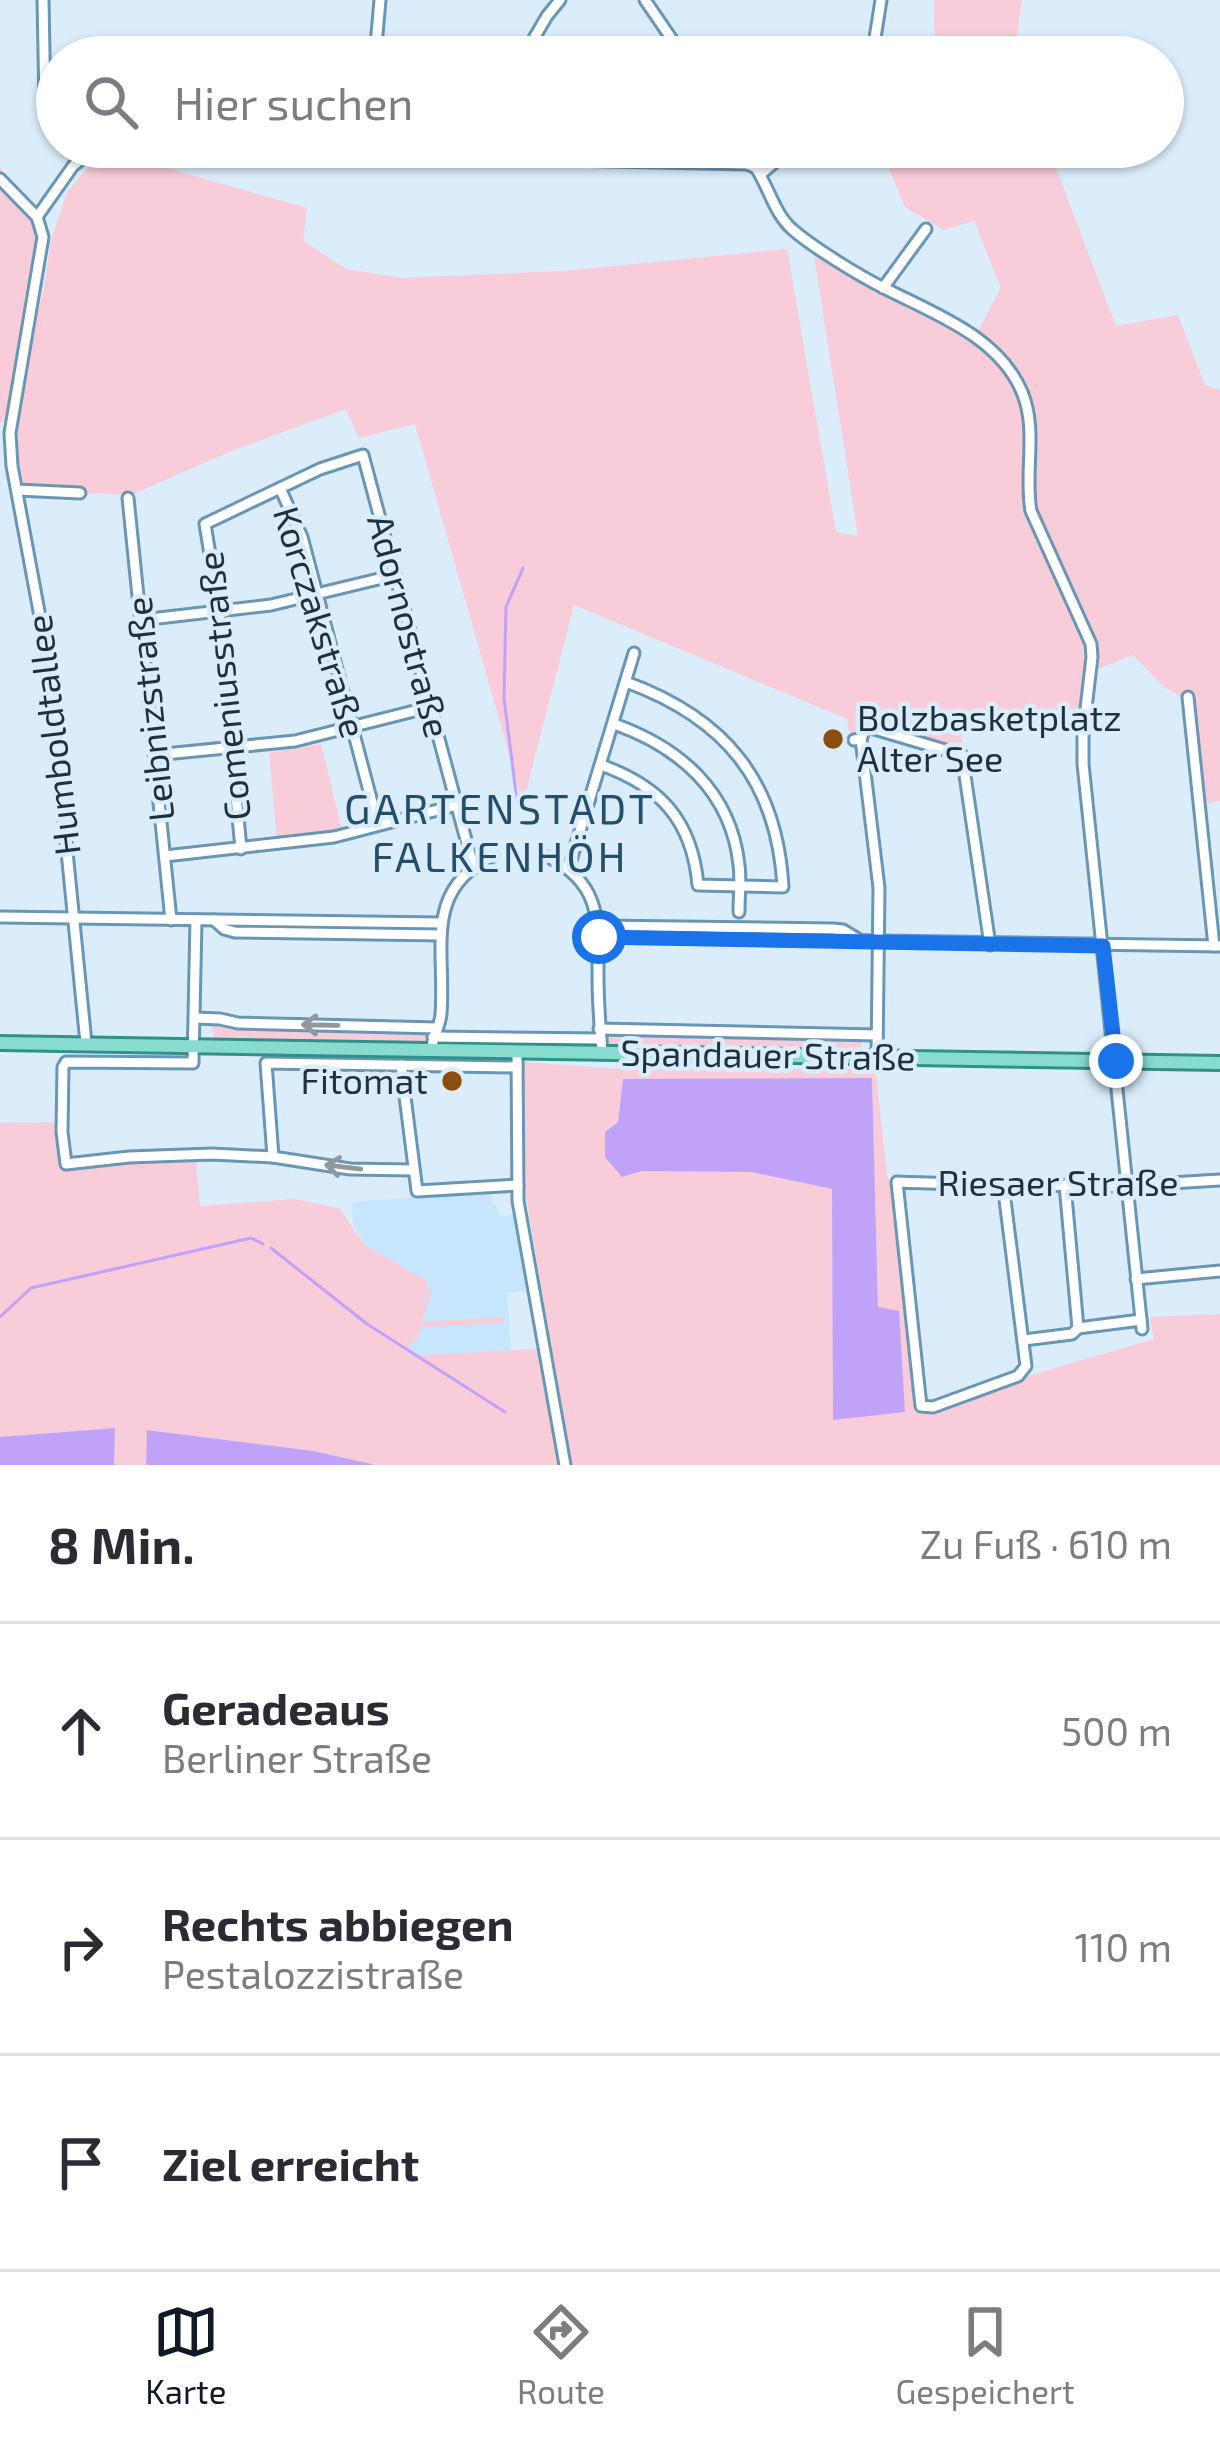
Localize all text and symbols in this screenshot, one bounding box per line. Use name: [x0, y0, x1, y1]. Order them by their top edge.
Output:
search box: [36, 36, 1184, 168]
icon: search: [78, 69, 144, 135]
text: Hier suchen: [174, 75, 414, 129]
street label: Korczakstraße: [266, 501, 377, 742]
street label: Adornostraße: [360, 509, 461, 742]
street label: Comeniusstraße: [187, 549, 258, 823]
street label: Leibnizstraße: [115, 595, 182, 823]
street label: Humboldtallee: [15, 613, 88, 858]
place label: Bolzbasketplatz Alter See: [857, 695, 1122, 779]
marker: Bolzbasketplatz Alter See: [820, 726, 846, 752]
district label: GARTENSTADT FALKENHÖH: [344, 782, 656, 880]
route start: [572, 910, 626, 964]
one-way arrow: [301, 1014, 340, 1037]
street label: Spandauer Straße: [620, 1029, 916, 1078]
route end: [1089, 1034, 1143, 1088]
place label: Fitomat: [300, 1058, 428, 1101]
marker: Fitomat: [439, 1068, 465, 1094]
one-way arrow: [324, 1155, 363, 1178]
street label: Riesaer Straße: [937, 1160, 1179, 1203]
text: 8 Min.: [48, 1513, 195, 1574]
text: Zu Fuß · 610 m: [920, 1520, 1172, 1567]
text: Geradeaus: [162, 1680, 390, 1734]
icon: ahead: [48, 1698, 114, 1764]
text: 500 m: [1061, 1707, 1172, 1754]
text: Berliner Straße: [162, 1734, 432, 1781]
text: Rechts abbiegen: [162, 1896, 514, 1950]
icon: right: [48, 1914, 114, 1980]
text: 110 m: [1075, 1923, 1172, 1970]
text: Pestalozzistraße: [162, 1950, 464, 1997]
icon: arrive: [48, 2130, 114, 2196]
text: Ziel erreicht: [162, 2136, 419, 2190]
tab: Karte: [145, 2299, 226, 2411]
tab: Route: [517, 2299, 605, 2411]
tab: Gespeichert: [896, 2299, 1075, 2411]

